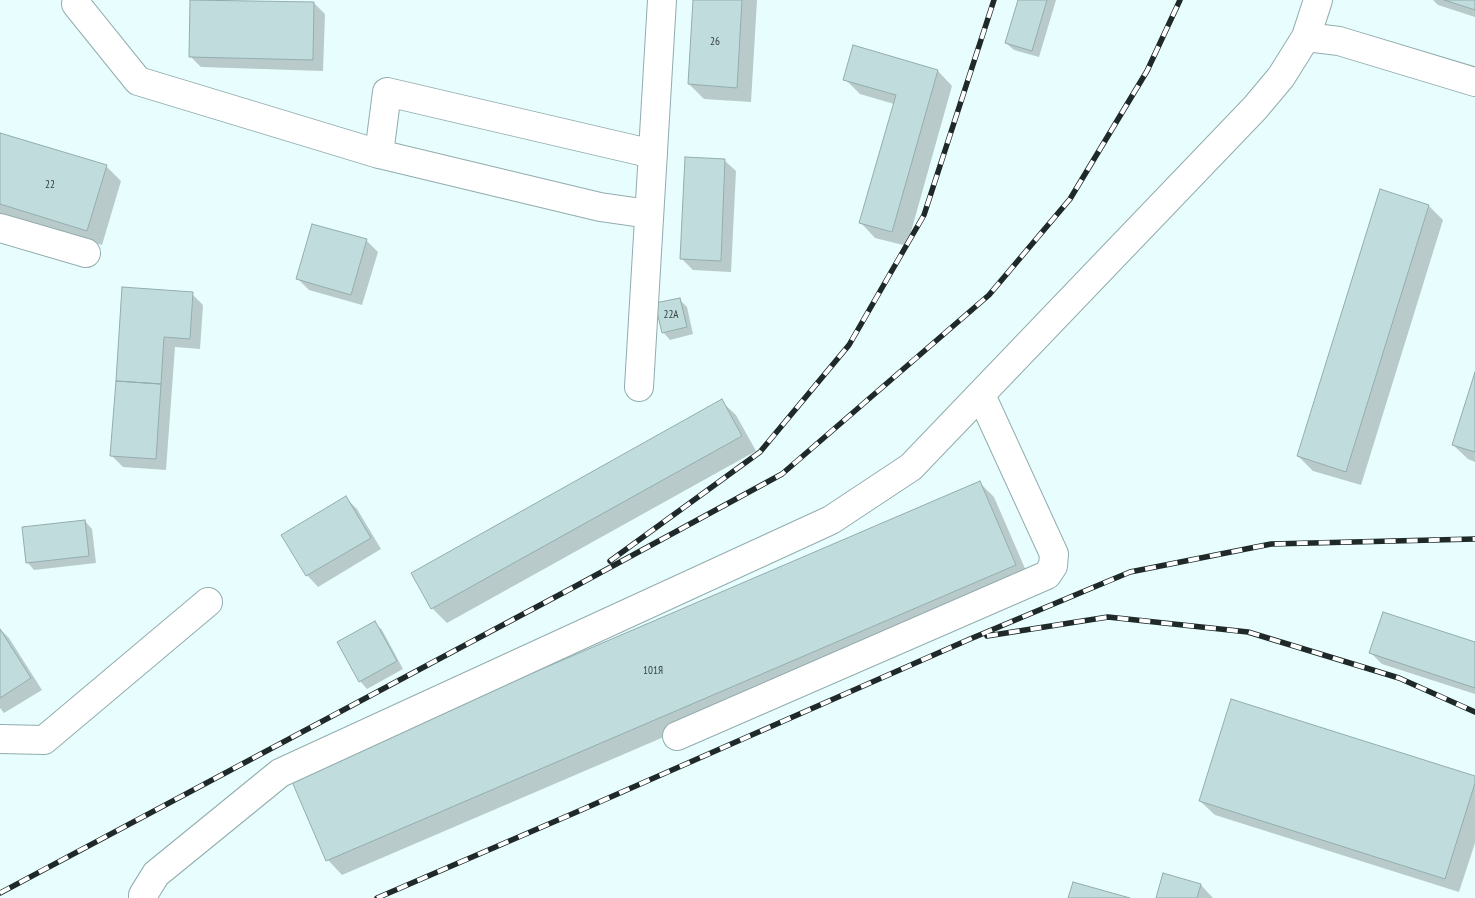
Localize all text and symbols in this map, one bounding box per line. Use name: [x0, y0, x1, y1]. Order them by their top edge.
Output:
house number: 26: [710, 35, 720, 49]
house number: 22: [45, 178, 55, 192]
house number: 22А: [663, 308, 679, 322]
house number: 101Я: [643, 664, 663, 678]

